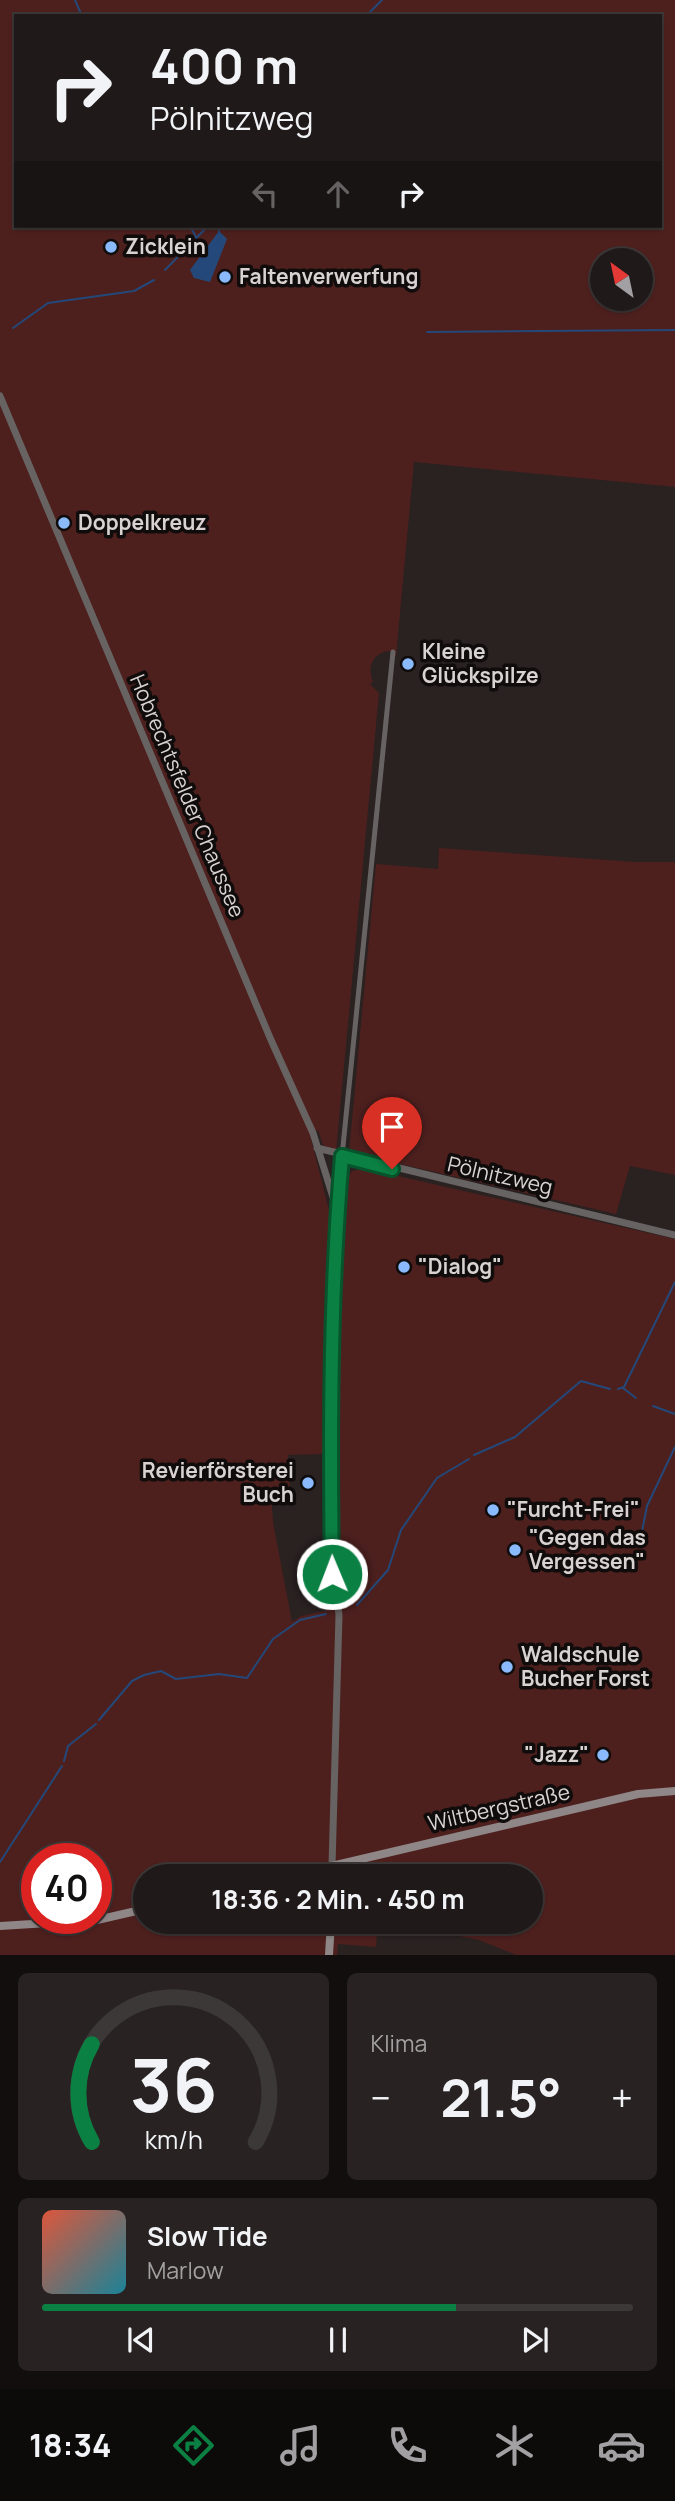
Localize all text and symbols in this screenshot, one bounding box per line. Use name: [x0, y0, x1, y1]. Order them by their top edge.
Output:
text: 400 m: [150, 32, 298, 99]
icon: right: [35, 42, 126, 133]
text: Pölnitzweg: [150, 96, 313, 140]
icon: left: [246, 175, 284, 213]
icon: ahead: [319, 175, 357, 213]
icon: right: [392, 175, 430, 213]
place label: Zicklein: [125, 232, 206, 260]
marker: Zicklein: [103, 239, 119, 255]
north arrow: [590, 248, 653, 312]
map controls: [590, 248, 653, 311]
place label: Faltenverwerfung: [239, 262, 418, 290]
marker: Faltenverwerfung: [217, 269, 233, 285]
place label: Doppelkreuz: [78, 508, 207, 536]
marker: Doppelkreuz: [56, 515, 72, 531]
place label: Kleine Glückspilze: [422, 637, 539, 689]
marker: Kleine Glückspilze: [400, 656, 416, 672]
street label: Hobrechtsfelder Chaussee: [124, 670, 252, 921]
pin: [362, 1097, 422, 1169]
icon: arrive: [373, 1108, 411, 1146]
street label: Pölnitzweg: [445, 1149, 556, 1201]
place label: "Dialog": [418, 1252, 502, 1280]
marker: "Dialog": [396, 1259, 412, 1275]
place label: Revierförsterei Buch: [142, 1456, 294, 1508]
marker: Revierförsterei Buch: [300, 1475, 316, 1491]
place label: "Furcht-Frei": [507, 1495, 640, 1523]
marker: "Furcht-Frei": [485, 1502, 501, 1518]
place label: "Gegen das Vergessen": [529, 1523, 646, 1575]
position arrow: [295, 1537, 369, 1611]
marker: "Gegen das Vergessen": [507, 1542, 523, 1558]
place label: Waldschule Bucher Forst: [521, 1640, 650, 1692]
marker: Waldschule Bucher Forst: [499, 1659, 515, 1675]
place label: "Jazz": [524, 1740, 589, 1768]
marker: "Jazz": [595, 1747, 611, 1763]
street label: Wiltbergstraße: [425, 1777, 572, 1837]
speed limit sign: 40: [21, 1843, 112, 1934]
text: 18:36 · 2 Min. · 450 m: [211, 1881, 465, 1917]
text: Klima: [371, 2027, 427, 2059]
text: 36: [129, 2035, 217, 2135]
text: 21.5°: [440, 2062, 562, 2133]
text: −: [371, 2071, 391, 2123]
text: +: [611, 2071, 633, 2123]
text: km/h: [144, 2122, 202, 2157]
text: Slow Tide: [147, 2218, 268, 2254]
text: Marlow: [147, 2254, 224, 2286]
icon: previous: [122, 2321, 160, 2359]
icon: pause: [319, 2321, 357, 2359]
icon: next: [516, 2321, 554, 2359]
icon: directions: [169, 2421, 218, 2470]
icon: music: [276, 2421, 325, 2470]
icon: phone: [383, 2421, 432, 2470]
icon: climate: [490, 2421, 539, 2470]
icon: car: [597, 2421, 646, 2470]
text: 18:34: [29, 2423, 112, 2467]

